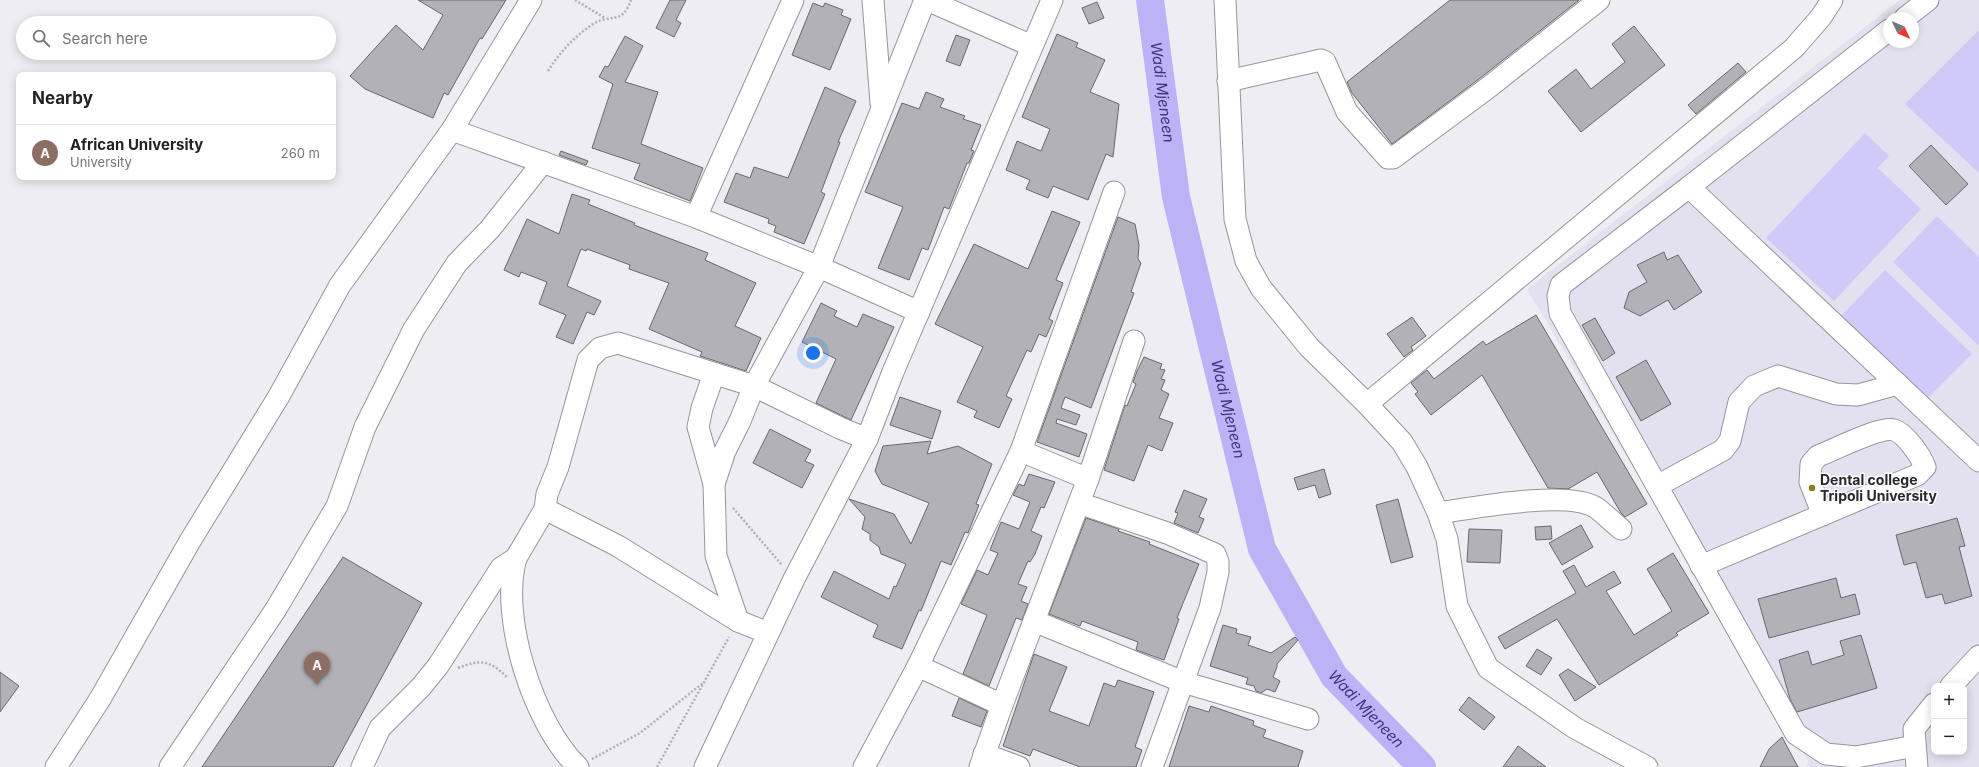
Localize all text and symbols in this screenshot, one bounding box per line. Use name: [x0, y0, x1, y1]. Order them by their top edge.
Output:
north arrow: [1883, 12, 1919, 48]
search box: [16, 16, 336, 60]
icon: search: [30, 27, 52, 49]
text: Search here: [62, 29, 148, 48]
water label: Wadi Mjeneen: [1147, 41, 1179, 144]
text: Nearby: [32, 88, 93, 108]
text: African University: [70, 135, 203, 154]
text: A: [40, 145, 50, 161]
text: 260 m: [281, 145, 320, 161]
text: University: [70, 154, 132, 170]
your location: [803, 343, 823, 363]
water label: Wadi Mjeneen: [1207, 358, 1250, 460]
place label: Dental college Tripoli University: [1820, 471, 1937, 504]
marker: Dental college Tripoli University: [1807, 483, 1817, 493]
pin: A: [304, 652, 330, 685]
water label: Wadi Mjeneen: [1324, 666, 1408, 752]
map controls: [1931, 683, 1967, 755]
button: +: [1931, 683, 1967, 719]
button: −: [1931, 719, 1967, 755]

